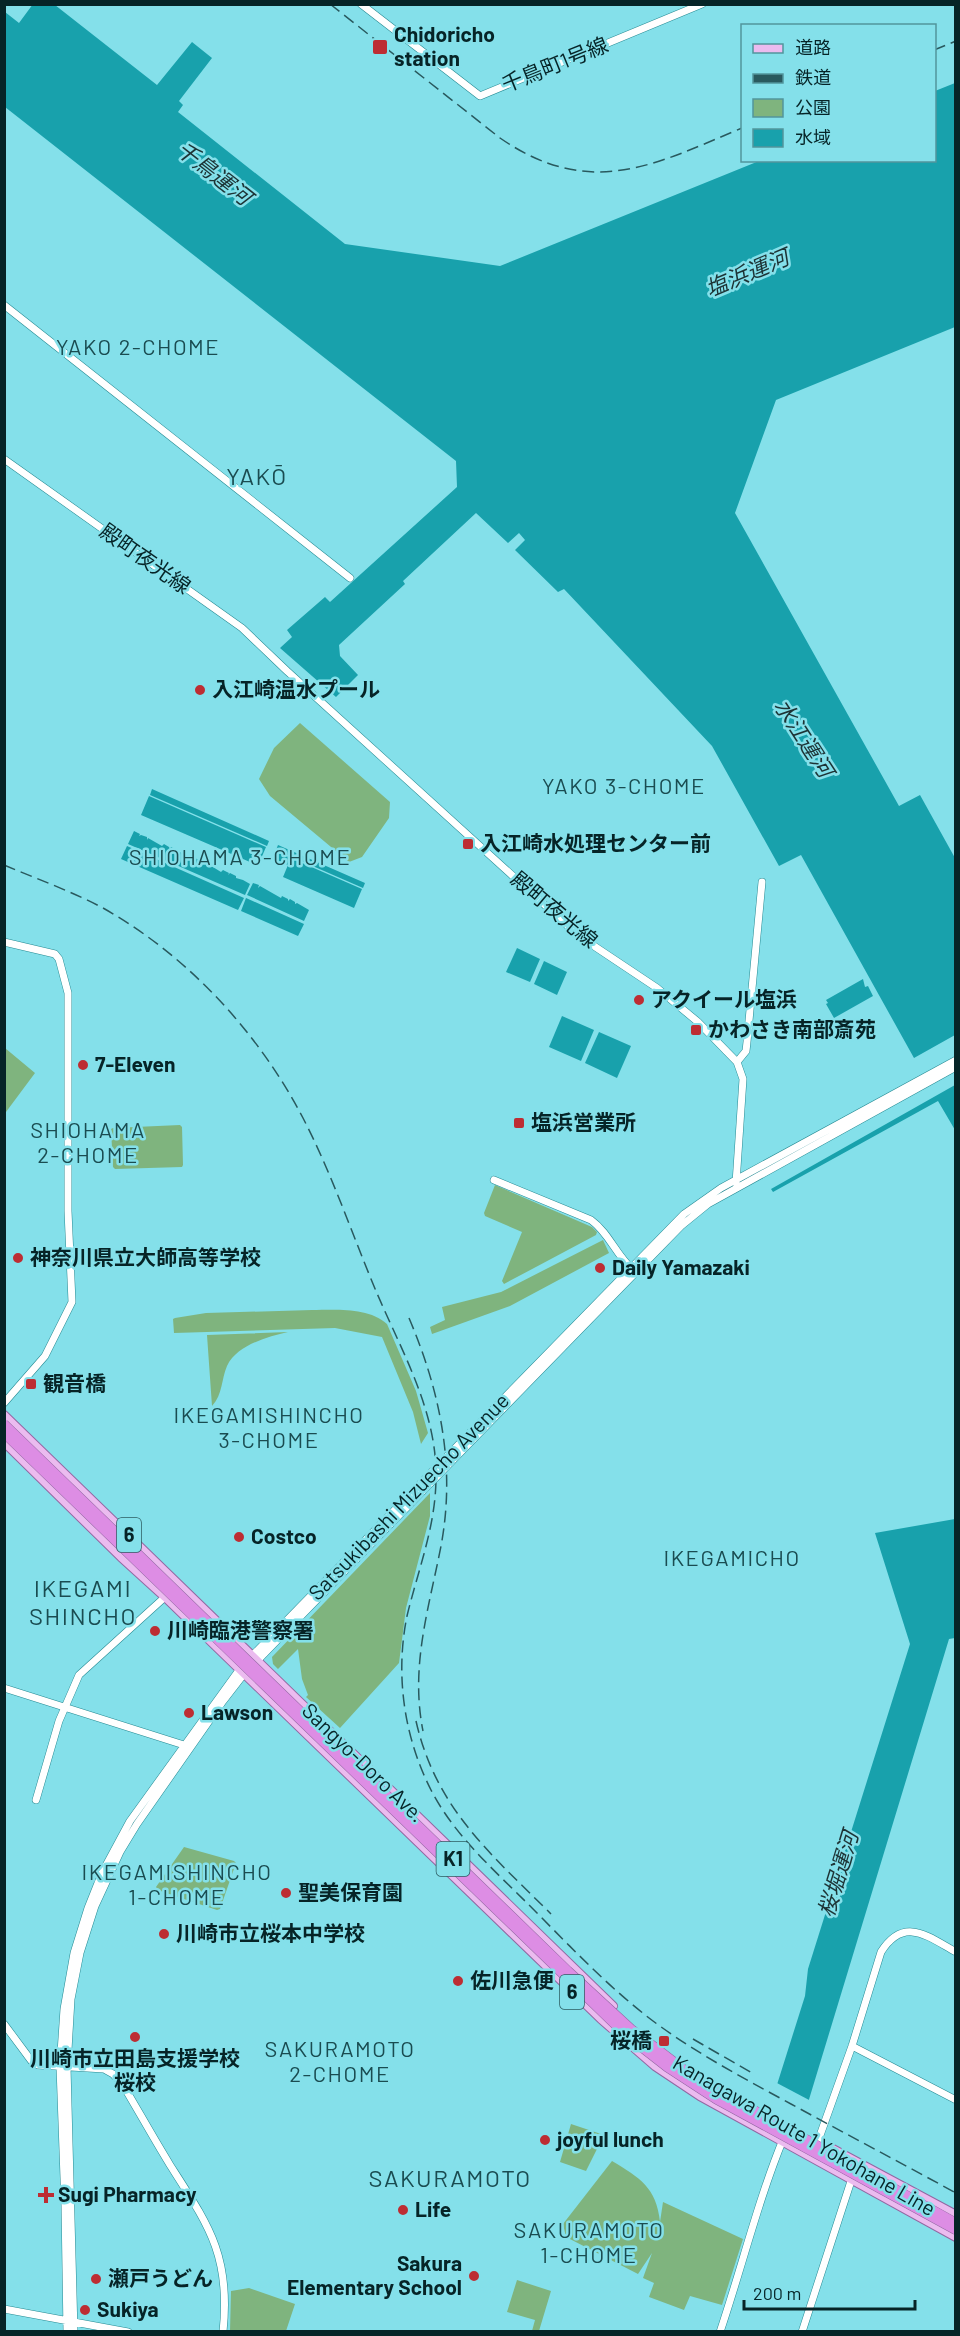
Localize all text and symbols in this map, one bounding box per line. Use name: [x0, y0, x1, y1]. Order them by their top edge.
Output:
place label: Chidoricho station: [394, 21, 495, 70]
legend: [741, 24, 936, 162]
street label: 千鳥町1号線: [498, 31, 611, 96]
text: 道路: [795, 36, 831, 58]
marker: Chidoricho station: [371, 38, 389, 56]
text: 鉄道: [795, 66, 831, 88]
text: 公園: [795, 96, 831, 118]
text: 水域: [795, 126, 831, 148]
water label: 千鳥運河: [172, 135, 260, 212]
water label: 塩浜運河: [701, 241, 796, 301]
district label: YAKO 2-CHOME: [56, 333, 220, 359]
district label: YAKŌ: [226, 461, 288, 490]
street label: 殿町夜光線: [96, 517, 196, 598]
place label: 入江崎温水プール: [212, 676, 380, 701]
marker: 入江崎温水プール: [193, 683, 207, 697]
water label: 水江運河: [770, 693, 842, 785]
district label: YAKO 3-CHOME: [542, 772, 706, 798]
place label: 入江崎水処理センター前: [480, 830, 711, 855]
marker: 入江崎水処理センター前: [461, 837, 475, 851]
district label: SHIOHAMA 3-CHOME: [129, 843, 351, 869]
street label: 殿町夜光線: [507, 866, 603, 952]
place label: アクイール塩浜: [651, 986, 797, 1011]
marker: アクイール塩浜: [632, 993, 646, 1007]
place label: かわさき南部斎苑: [708, 1016, 876, 1041]
marker: かわさき南部斎苑: [689, 1023, 703, 1037]
place label: 7-Eleven: [95, 1051, 175, 1076]
marker: 7-Eleven: [76, 1058, 90, 1072]
place label: 塩浜営業所: [531, 1109, 636, 1134]
district label: SHIOHAMA 2-CHOME: [30, 1116, 146, 1167]
marker: 塩浜営業所: [512, 1116, 526, 1130]
place label: 神奈川県立大師高等学校: [30, 1244, 261, 1269]
marker: 神奈川県立大師高等学校: [11, 1251, 25, 1265]
place label: Daily Yamazaki: [612, 1254, 750, 1279]
marker: Daily Yamazaki: [593, 1261, 607, 1275]
place label: 観音橋: [43, 1370, 106, 1395]
marker: 観音橋: [24, 1377, 38, 1391]
street label: Satsukibashi Mizuecho Avenue: [303, 1387, 513, 1604]
district label: IKEGAMISHINCHO 3-CHOME: [174, 1401, 364, 1452]
road number: 6: [117, 1518, 141, 1552]
place label: Costco: [251, 1523, 317, 1548]
marker: Costco: [232, 1530, 246, 1544]
district label: IKEGAMICHO: [663, 1544, 801, 1570]
district label: IKEGAMI SHINCHO: [29, 1573, 137, 1630]
place label: 川崎臨港警察署: [167, 1617, 314, 1642]
marker: 川崎臨港警察署: [148, 1624, 162, 1638]
street label: Sangyo-Doro Ave.: [298, 1697, 430, 1827]
place label: Lawson: [201, 1699, 273, 1724]
marker: Lawson: [182, 1706, 196, 1720]
water label: 桜堀運河: [812, 1824, 864, 1920]
road number: K1: [436, 1842, 470, 1876]
district label: IKEGAMISHINCHO 1-CHOME: [82, 1858, 272, 1909]
place label: 聖美保育園: [298, 1879, 403, 1904]
marker: 聖美保育園: [279, 1886, 293, 1900]
place label: 川崎市立桜本中学校: [176, 1920, 365, 1945]
marker: 川崎市立桜本中学校: [157, 1927, 171, 1941]
place label: 佐川急便: [470, 1967, 554, 1992]
marker: 佐川急便: [451, 1974, 465, 1988]
road number: 6: [560, 1975, 584, 2009]
place label: 桜橋: [610, 2027, 652, 2052]
marker: 川崎市立田島支援学校 桜校: [128, 2030, 142, 2044]
marker: 桜橋: [657, 2034, 671, 2048]
district label: SAKURAMOTO 2-CHOME: [265, 2035, 415, 2086]
place label: 川崎市立田島支援学校 桜校: [30, 2045, 240, 2094]
street label: Kanagawa Route 1 Yokohane Line: [669, 2049, 940, 2220]
place label: joyful lunch: [555, 2126, 664, 2151]
marker: joyful lunch: [538, 2133, 552, 2147]
district label: SAKURAMOTO: [368, 2163, 532, 2192]
place label: Sugi Pharmacy: [58, 2181, 197, 2206]
marker: Sugi Pharmacy: [39, 2188, 53, 2202]
place label: Life: [415, 2196, 451, 2221]
marker: Life: [396, 2203, 410, 2217]
district label: SAKURAMOTO 1-CHOME: [514, 2216, 664, 2267]
place label: Sakura Elementary School: [287, 2250, 462, 2299]
place label: 瀬戸うどん: [108, 2265, 213, 2290]
marker: Sakura Elementary School: [467, 2269, 481, 2283]
marker: 瀬戸うどん: [89, 2272, 103, 2286]
scale bar: [744, 2273, 915, 2311]
text: 200 m: [753, 2282, 801, 2304]
place label: Sukiya: [97, 2296, 159, 2321]
marker: Sukiya: [78, 2303, 92, 2317]

